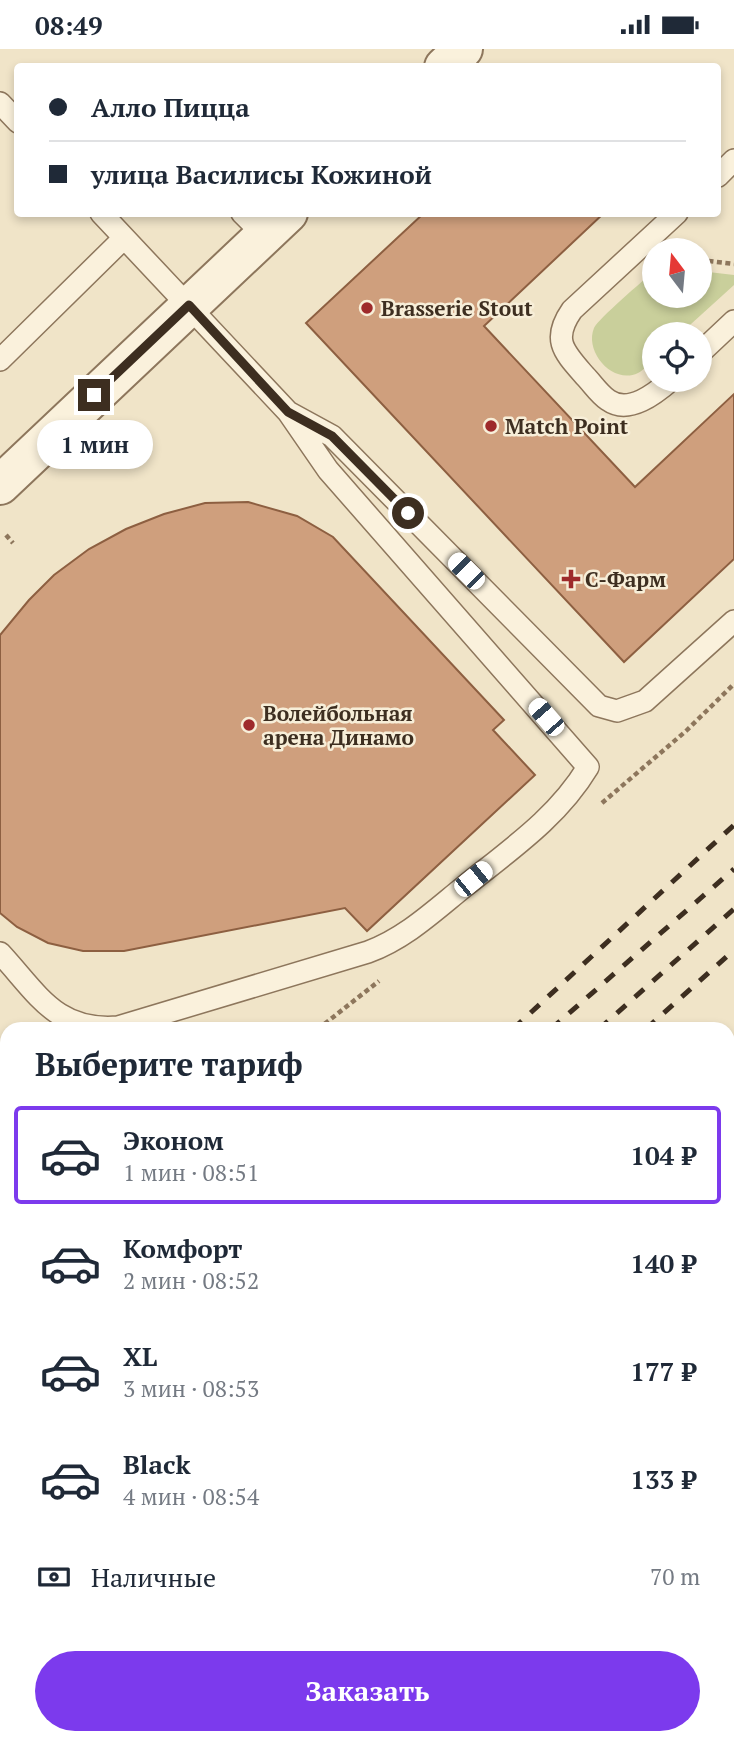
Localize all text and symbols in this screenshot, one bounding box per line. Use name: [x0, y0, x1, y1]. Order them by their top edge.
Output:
text: 08:49: [35, 8, 103, 42]
text: Алло Пицца: [91, 90, 250, 124]
text: улица Василисы Кожиной: [91, 157, 432, 191]
north arrow: [642, 238, 712, 308]
map controls: [642, 238, 712, 392]
place label: Brasserie Stout: [381, 294, 533, 322]
marker: Brasserie Stout: [359, 300, 375, 316]
button: locate: [642, 322, 712, 392]
route end: [78, 379, 110, 411]
place label: Match Point: [505, 412, 629, 440]
marker: Match Point: [483, 418, 499, 434]
callout: 1 мин: [36, 419, 152, 469]
text: 1 мин: [61, 429, 129, 460]
route start: [392, 497, 424, 529]
car: [444, 549, 489, 593]
place label: C-Фарм: [585, 565, 666, 593]
marker: C-Фарм: [563, 571, 579, 587]
car: [525, 694, 568, 740]
place label: Волейбольная арена Динамо: [263, 699, 414, 751]
marker: Волейбольная арена Динамо: [241, 717, 257, 733]
car: [451, 858, 496, 900]
text: Выберите тариф: [35, 1043, 303, 1085]
text: Эконом: [123, 1123, 224, 1157]
icon: car: [39, 1124, 102, 1187]
text: 104 ₽: [630, 1138, 696, 1172]
text: 1 мин · 08:51: [123, 1157, 259, 1188]
text: Комфорт: [123, 1231, 242, 1265]
icon: car: [39, 1232, 102, 1295]
text: 140 ₽: [630, 1246, 696, 1280]
text: 2 мин · 08:52: [123, 1265, 259, 1296]
text: XL: [123, 1339, 157, 1373]
icon: car: [39, 1340, 102, 1403]
text: 177 ₽: [630, 1354, 696, 1388]
text: 3 мин · 08:53: [123, 1373, 259, 1404]
text: Black: [123, 1447, 191, 1481]
icon: car: [39, 1448, 102, 1511]
text: 133 ₽: [630, 1462, 696, 1496]
text: 4 мин · 08:54: [123, 1481, 259, 1512]
icon: cash: [35, 1558, 73, 1596]
text: Наличные: [91, 1560, 216, 1594]
text: 70 m: [650, 1561, 700, 1592]
button: Заказать: [35, 1651, 700, 1731]

